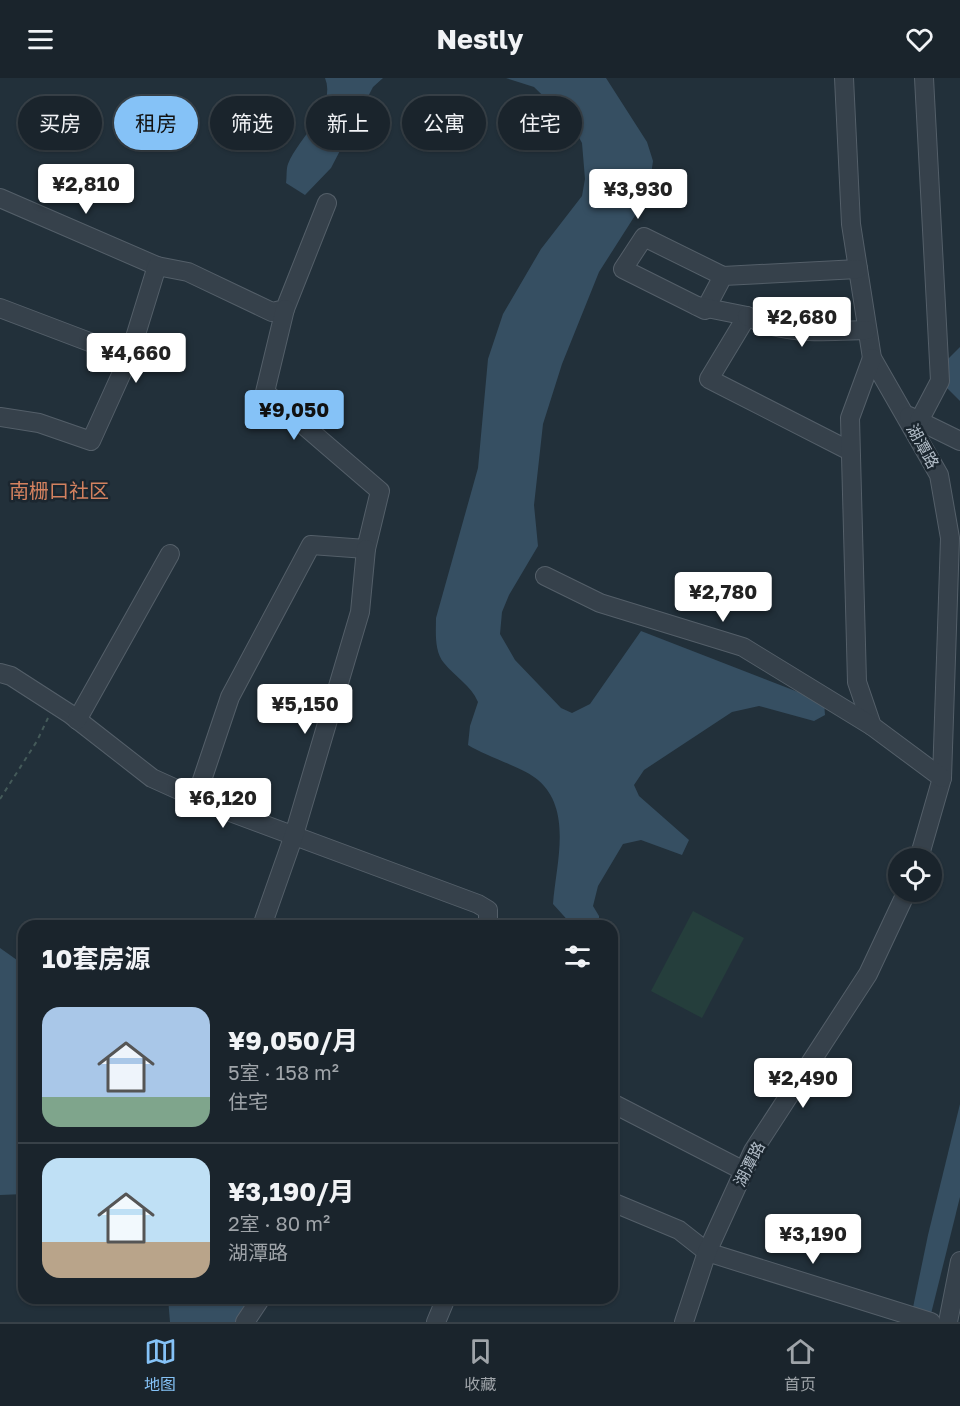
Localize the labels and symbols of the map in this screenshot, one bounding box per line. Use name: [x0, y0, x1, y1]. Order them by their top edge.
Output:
pin: ¥2,810: [37, 164, 135, 215]
pin: ¥3,930: [589, 169, 687, 220]
pin: ¥2,680: [753, 297, 851, 348]
pin: ¥4,660: [87, 333, 185, 384]
pin: ¥9,050: [245, 390, 343, 441]
street label: 湖潭路: [903, 420, 943, 472]
district label: 南栅口社区: [9, 478, 109, 502]
pin: ¥2,780: [674, 572, 772, 623]
pin: ¥5,150: [256, 684, 354, 735]
pin: ¥6,120: [174, 778, 272, 829]
pin: ¥2,490: [754, 1058, 852, 1109]
street label: 湖潭路: [729, 1138, 769, 1190]
pin: ¥3,190: [764, 1214, 862, 1265]

